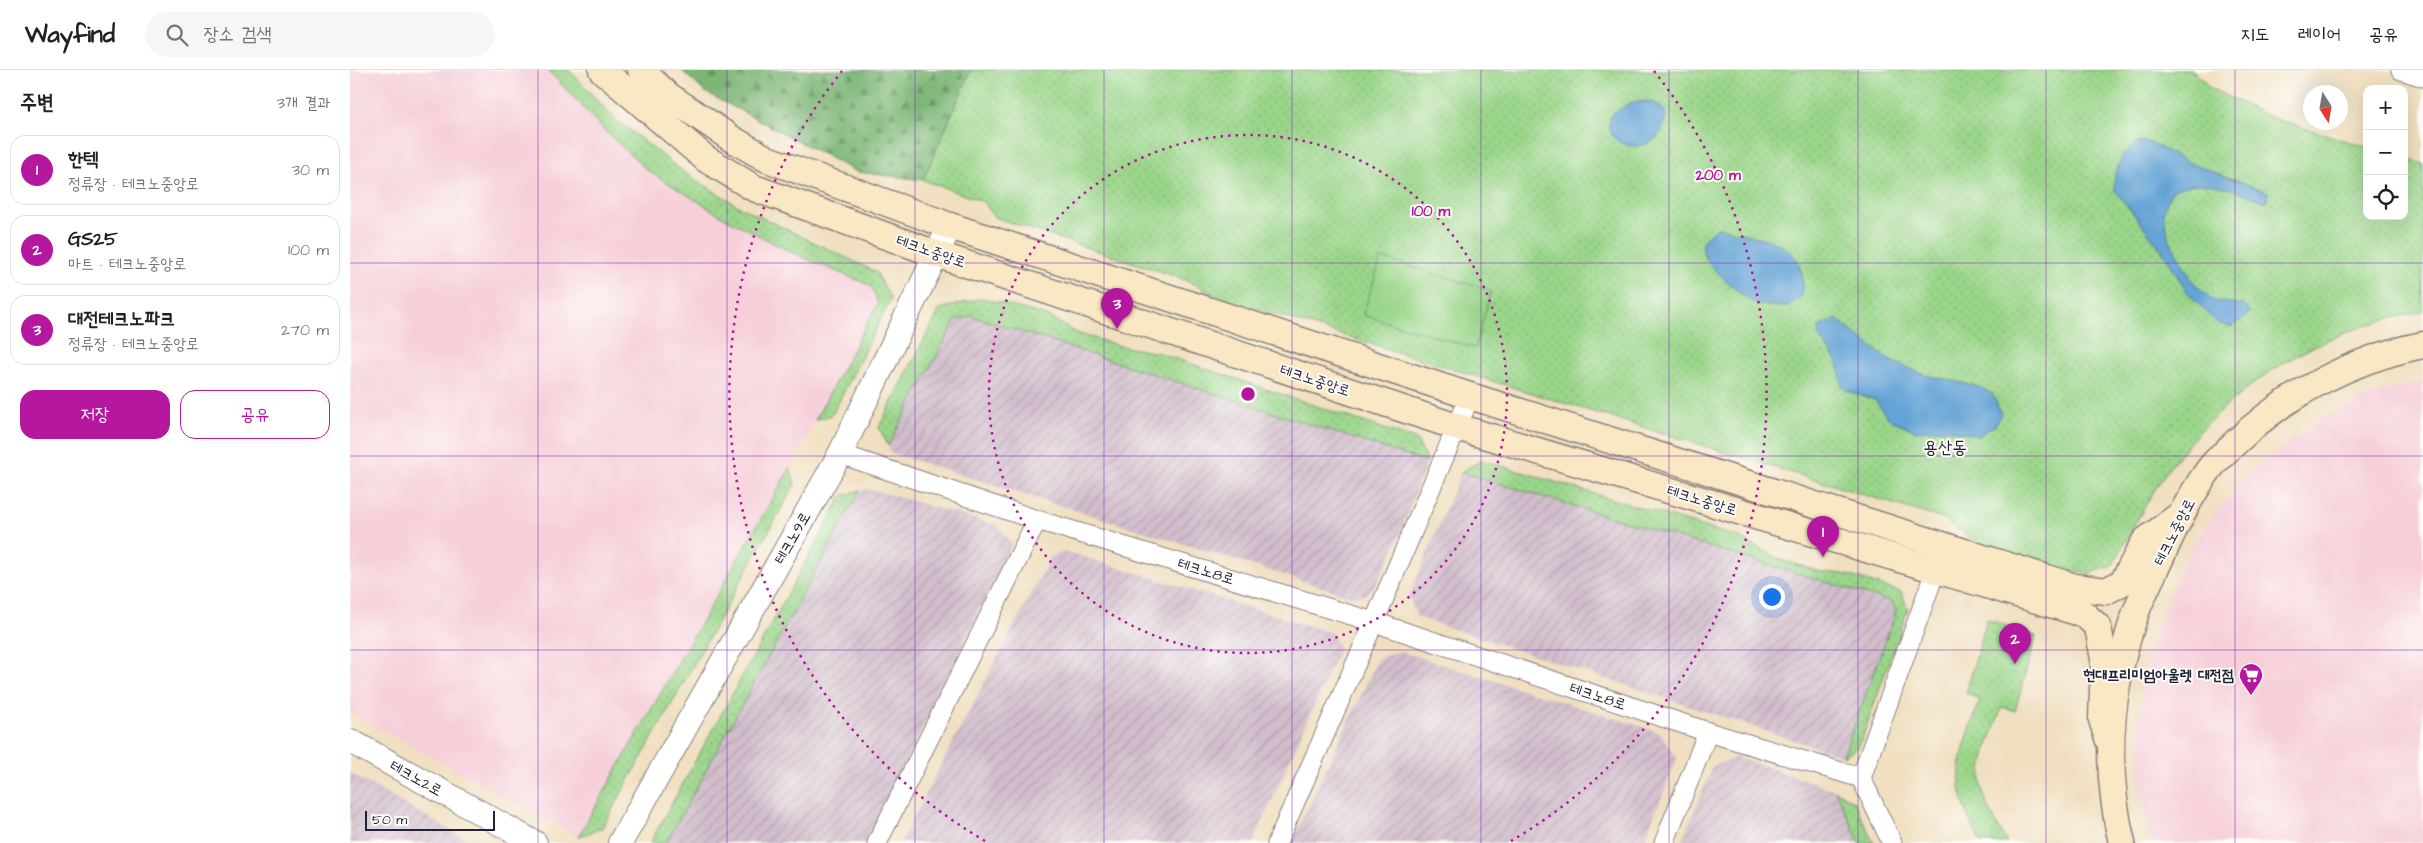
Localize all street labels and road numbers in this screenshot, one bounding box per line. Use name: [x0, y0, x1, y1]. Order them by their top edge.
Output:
street label: 테크노중앙로: [893, 230, 968, 273]
street label: 테크노중앙로: [1277, 359, 1353, 402]
street label: 테크노중앙로: [1664, 480, 1740, 521]
street label: 테크노중앙로: [2149, 495, 2200, 569]
street label: 테크노9로: [769, 508, 816, 568]
street label: 테크노8로: [1175, 553, 1237, 590]
street label: 테크노8로: [1567, 678, 1629, 715]
street label: 테크노2로: [386, 755, 446, 801]

